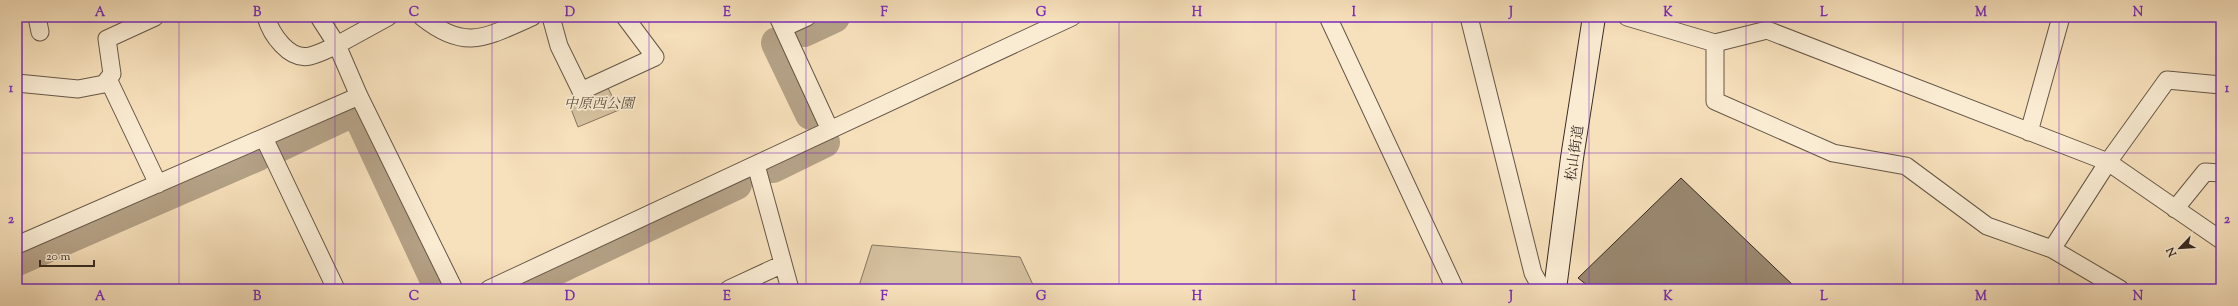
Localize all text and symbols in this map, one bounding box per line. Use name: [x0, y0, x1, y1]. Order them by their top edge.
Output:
text: A: [95, 4, 106, 22]
text: B: [253, 4, 262, 22]
text: C: [409, 4, 419, 22]
text: D: [565, 4, 575, 22]
text: E: [723, 4, 731, 22]
text: F: [880, 4, 888, 22]
text: G: [1036, 4, 1047, 22]
text: H: [1192, 4, 1203, 22]
text: I: [1352, 4, 1357, 22]
text: J: [1508, 4, 1513, 22]
text: K: [1663, 4, 1673, 22]
text: L: [1820, 4, 1828, 22]
text: M: [1975, 4, 1987, 22]
text: N: [2133, 4, 2144, 22]
text: 1: [9, 80, 14, 98]
text: 1: [2225, 80, 2230, 98]
park label: 中原西公園: [564, 95, 636, 115]
street label: 松山街道: [1562, 124, 1590, 182]
text: 2: [8, 211, 15, 229]
text: 2: [2224, 211, 2231, 229]
north arrow: [2160, 228, 2200, 268]
scale bar: [40, 242, 94, 268]
text: N: [2163, 244, 2181, 260]
text: 20 m: [46, 248, 71, 266]
text: A: [95, 288, 106, 306]
text: B: [253, 288, 262, 306]
text: C: [409, 288, 419, 306]
text: D: [565, 288, 575, 306]
text: E: [723, 288, 731, 306]
text: F: [880, 288, 888, 306]
text: G: [1036, 288, 1047, 306]
text: H: [1192, 288, 1203, 306]
text: I: [1352, 288, 1357, 306]
text: J: [1508, 288, 1513, 306]
text: K: [1663, 288, 1673, 306]
text: L: [1820, 288, 1828, 306]
text: M: [1975, 288, 1987, 306]
text: N: [2133, 288, 2144, 306]

